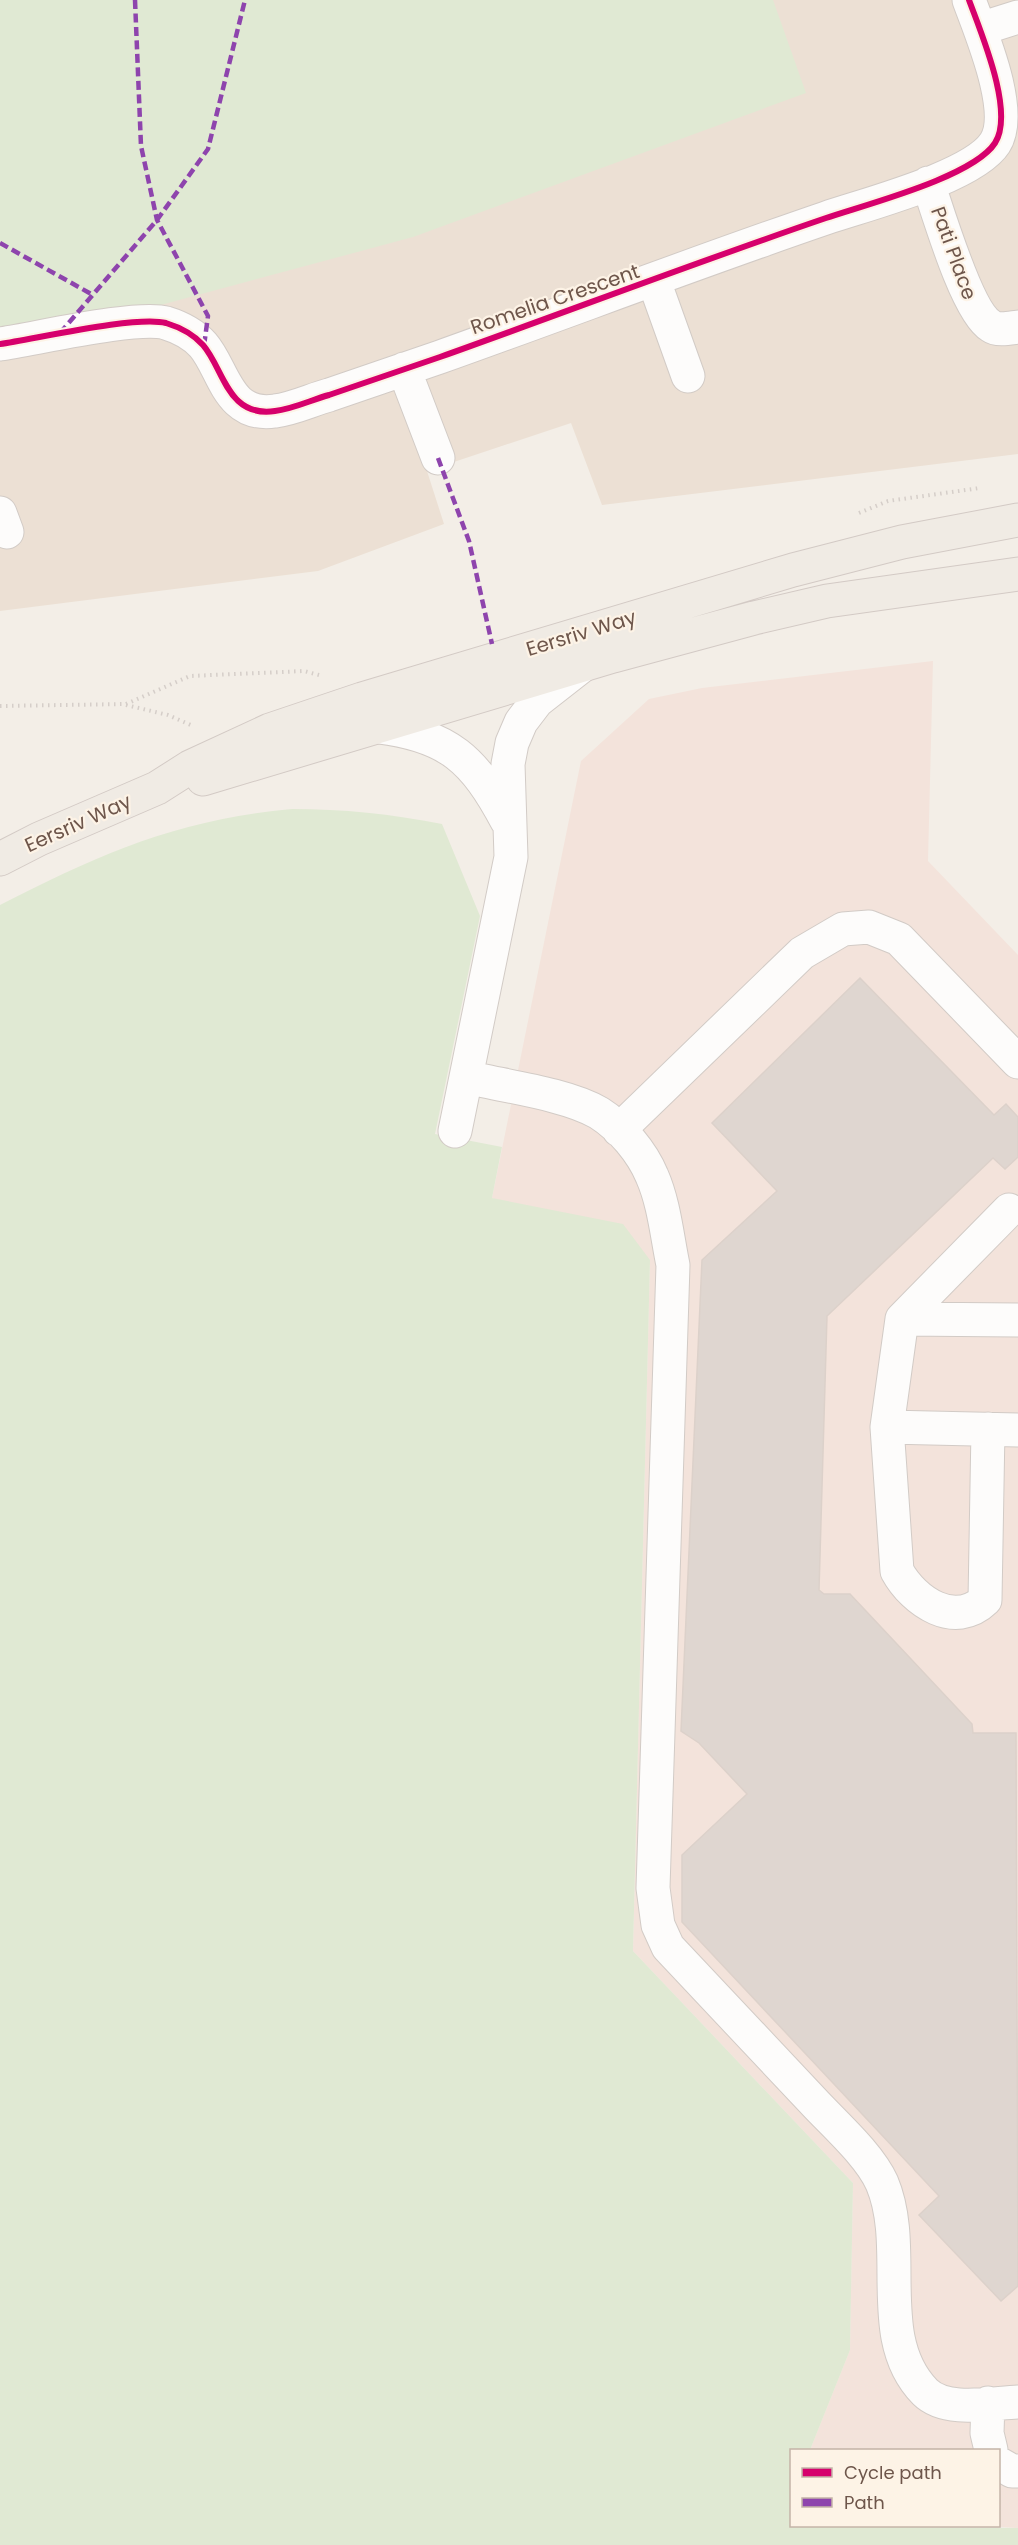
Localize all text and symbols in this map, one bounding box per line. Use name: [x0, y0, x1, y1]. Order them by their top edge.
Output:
street label: Pati Place: [924, 203, 984, 303]
street label: Romelia Crescent: [467, 257, 643, 341]
street label: Eersriv Way: [522, 603, 640, 663]
street label: Eersriv Way: [20, 787, 136, 859]
legend: [790, 2449, 1000, 2527]
text: Cycle path: [844, 2460, 942, 2485]
text: Path: [844, 2490, 885, 2515]

